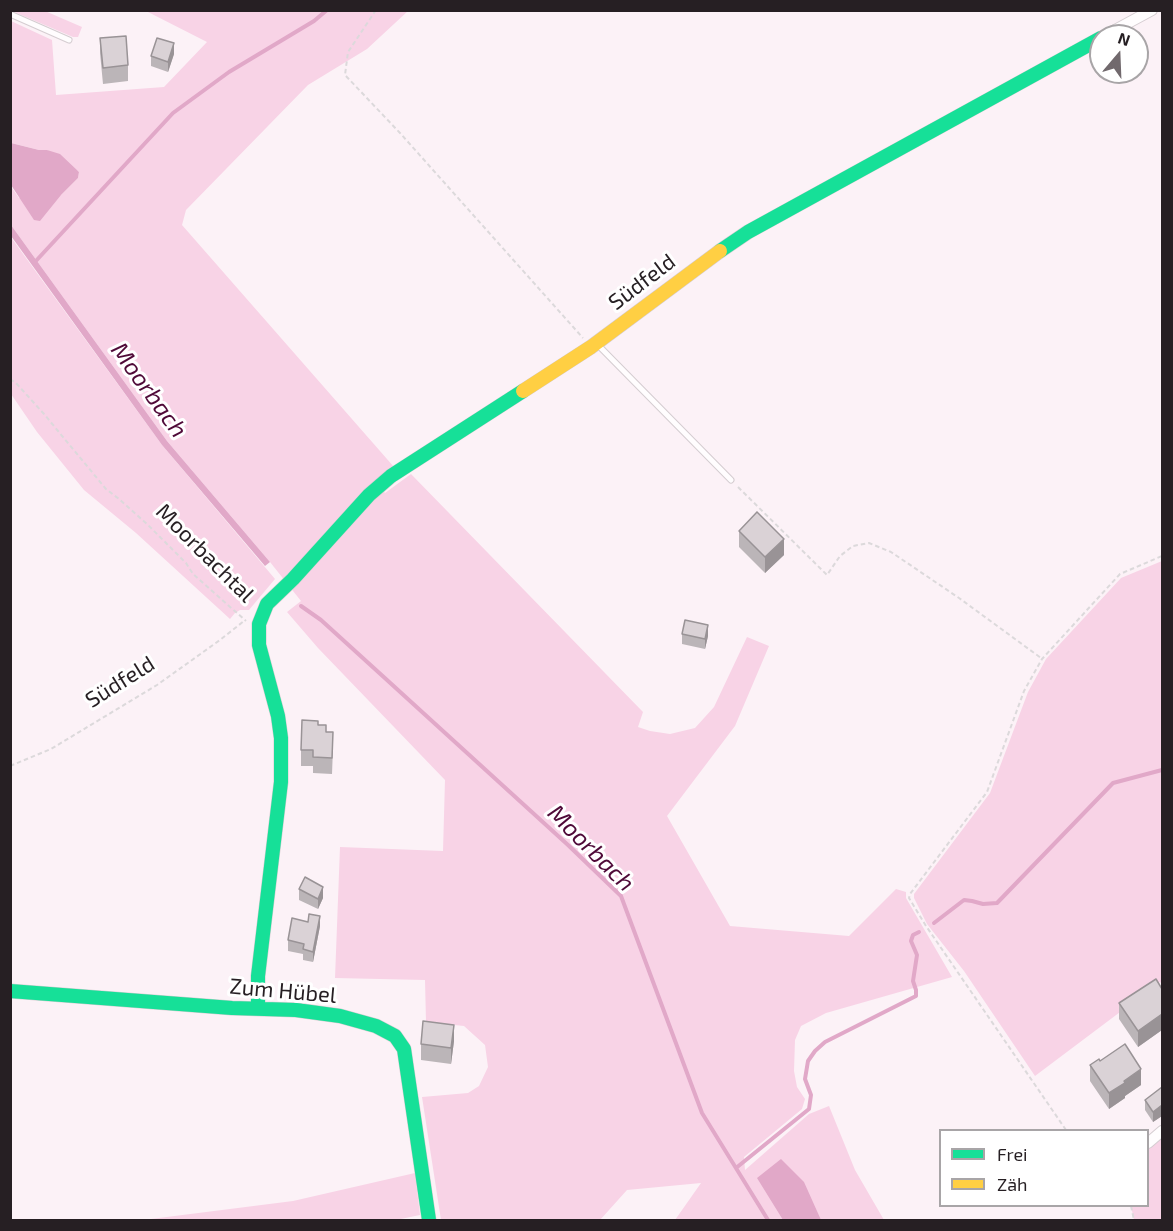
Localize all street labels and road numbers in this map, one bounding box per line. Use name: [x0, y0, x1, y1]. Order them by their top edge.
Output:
street label: Südfeld: [603, 248, 681, 316]
street label: Moorbachtal: [150, 498, 260, 608]
street label: Südfeld: [81, 651, 159, 713]
street label: Zum Hübel: [228, 973, 338, 1009]

